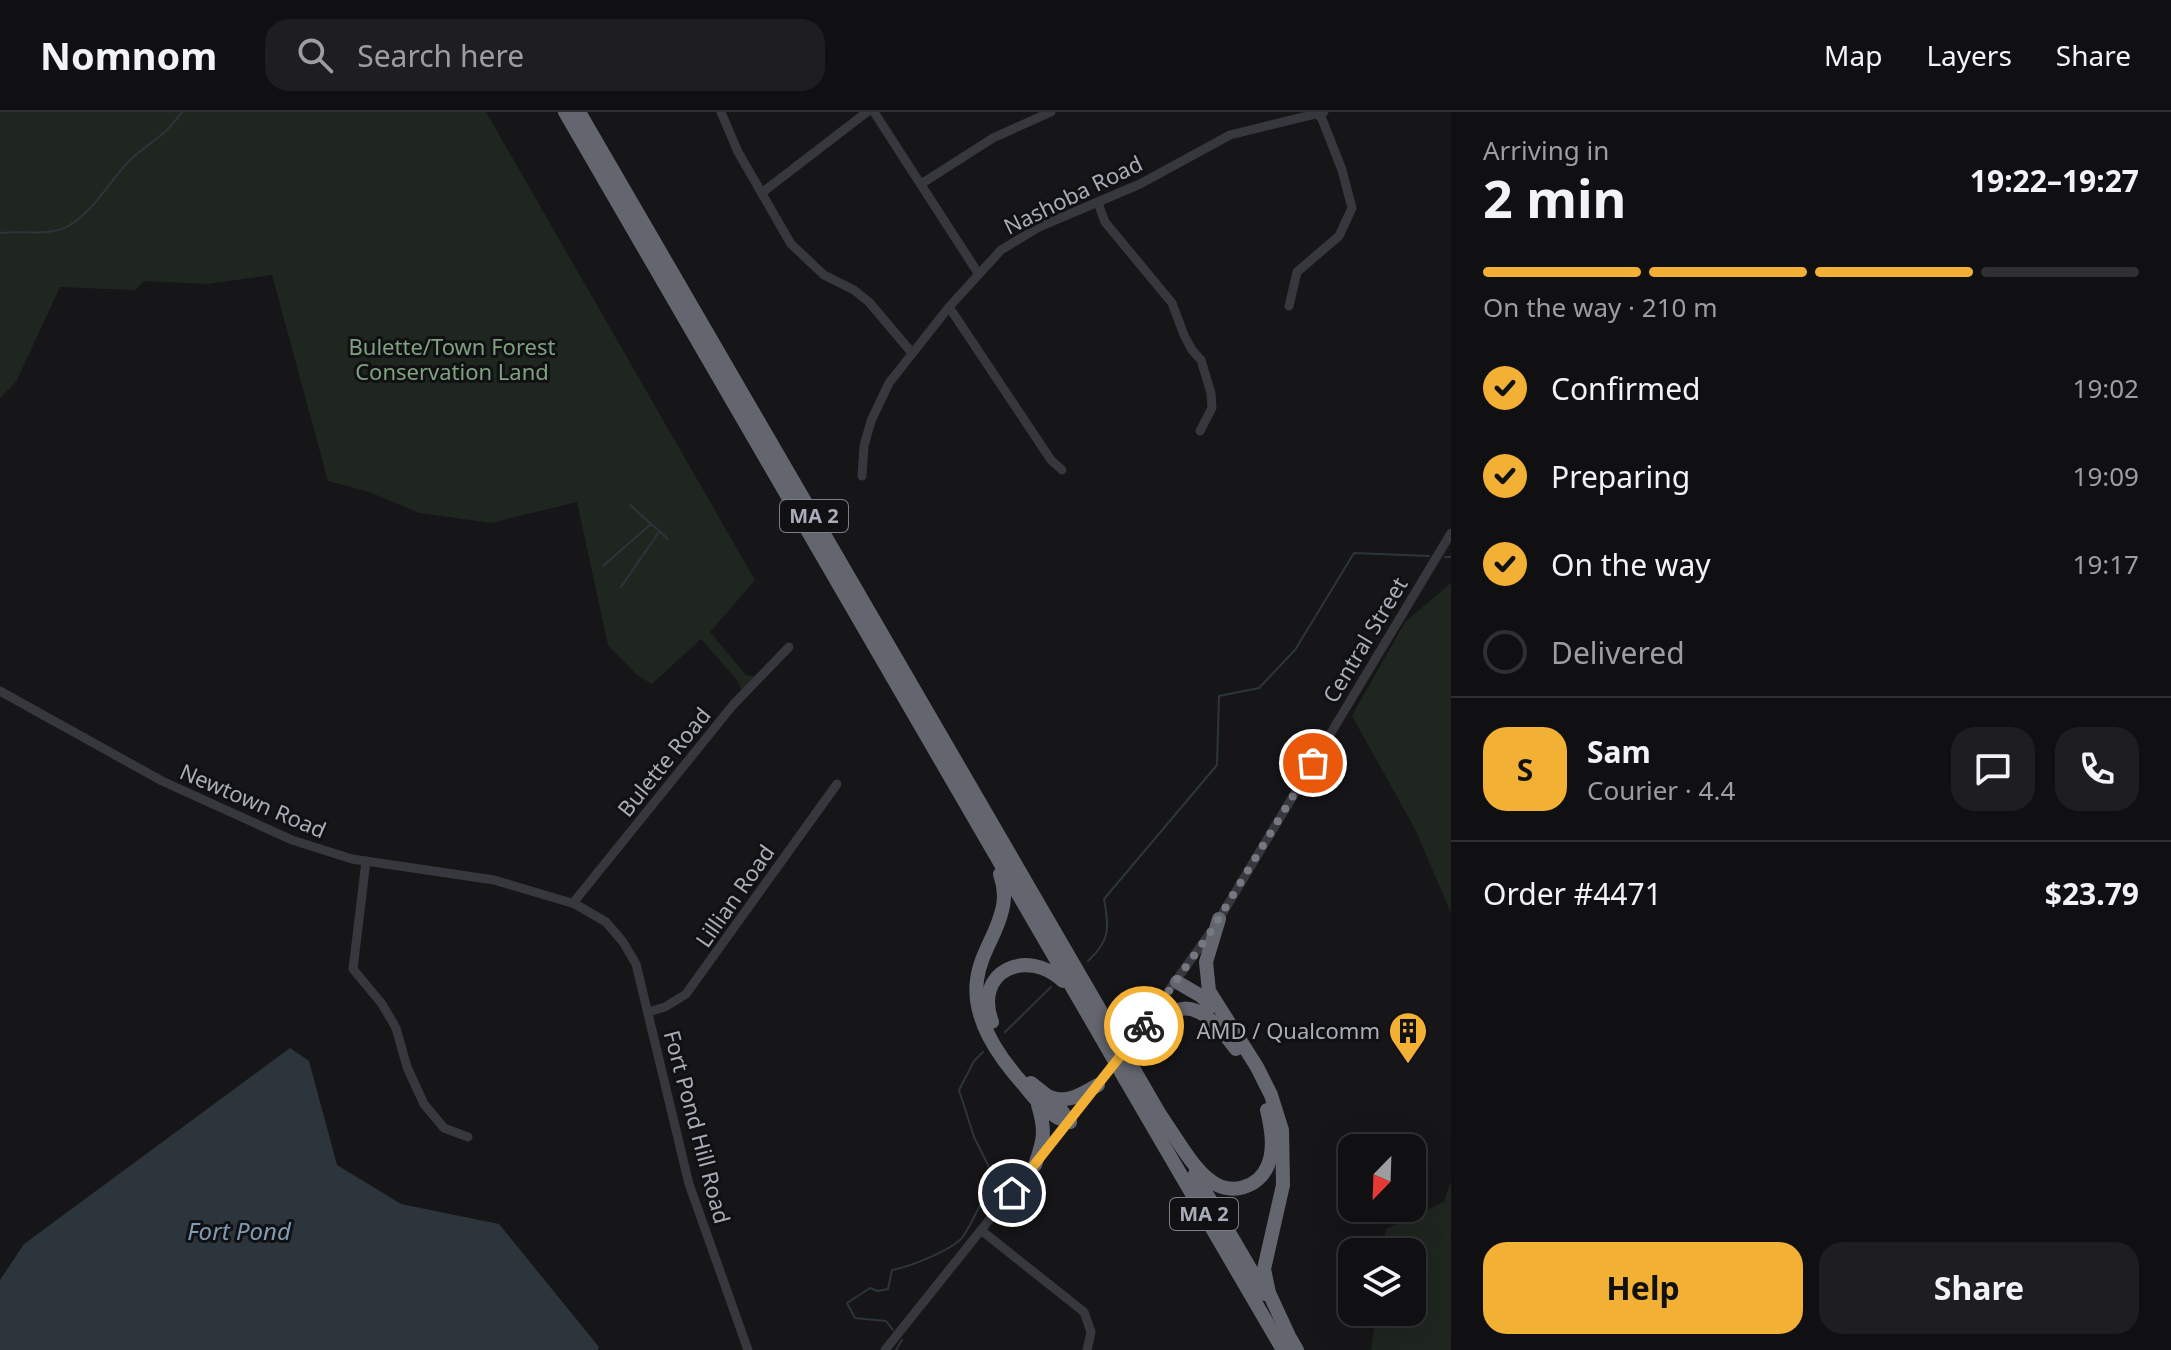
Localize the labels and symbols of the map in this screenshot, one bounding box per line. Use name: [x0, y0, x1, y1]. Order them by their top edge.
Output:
street label: Nashoba Road: [998, 148, 1147, 241]
park label: Bulette/Town Forest Conservation Land: [349, 331, 556, 386]
road number: MA 2: [780, 500, 848, 532]
street label: Central Street: [1315, 571, 1414, 708]
street label: Bulette Road: [610, 700, 717, 822]
pin: [1279, 729, 1347, 797]
street label: Newtown Road: [176, 756, 331, 844]
street label: Lillian Road: [688, 838, 781, 953]
courier: [1104, 986, 1184, 1066]
building icon: AMD / Qualcomm: [1387, 1010, 1429, 1065]
place label: AMD / Qualcomm: [1196, 1015, 1380, 1045]
street label: Fort Pond Hill Road: [658, 1027, 738, 1227]
north arrow: [1338, 1134, 1426, 1222]
pin: [978, 1159, 1046, 1227]
road number: MA 2: [1170, 1198, 1238, 1230]
water label: Fort Pond: [187, 1214, 292, 1247]

